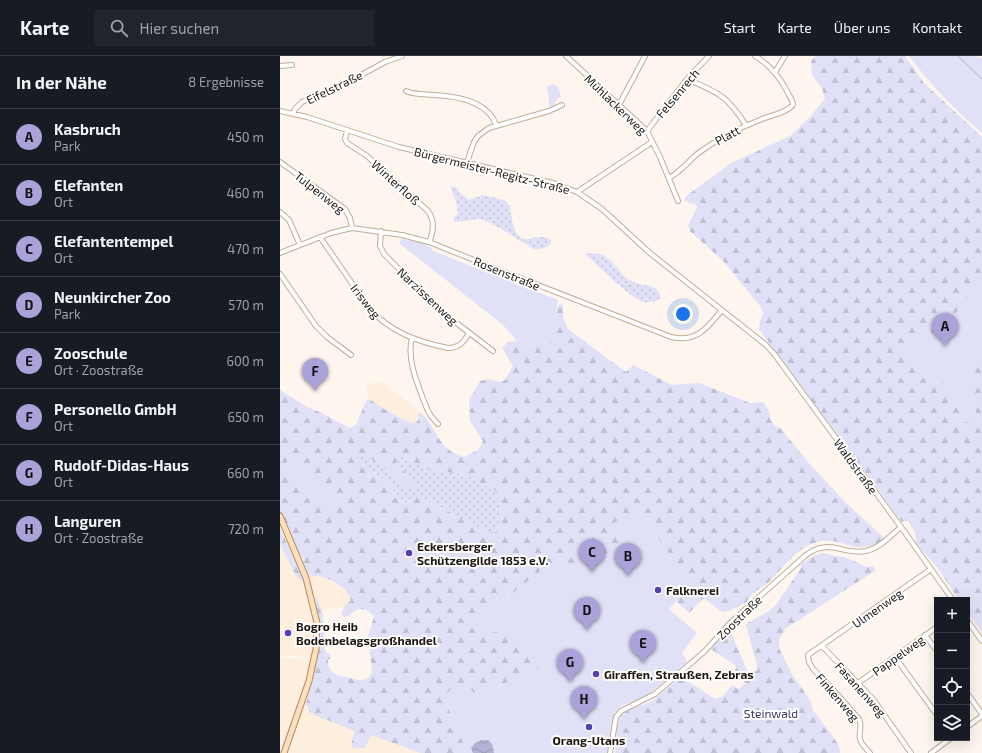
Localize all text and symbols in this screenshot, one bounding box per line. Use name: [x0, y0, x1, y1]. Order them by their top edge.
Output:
search box: [94, 10, 374, 46]
text: Karte: [20, 16, 70, 39]
icon: search: [108, 17, 130, 39]
text: Hier suchen: [140, 19, 219, 37]
text: Start: [724, 19, 755, 36]
text: Karte: [777, 19, 812, 36]
text: Über uns: [834, 19, 890, 36]
text: Kontakt: [912, 19, 962, 36]
street label: Felsenrech: [652, 66, 702, 120]
street label: Eifelstraße: [304, 67, 364, 107]
street label: Mühlackerweg: [582, 71, 650, 137]
text: In der Nähe: [16, 72, 107, 92]
text: 8 Ergebnisse: [188, 74, 264, 90]
text: Kasbruch: [54, 120, 121, 138]
street label: Platt: [712, 122, 742, 148]
text: A: [25, 129, 33, 145]
text: 450 m: [227, 129, 264, 145]
text: Park: [54, 138, 81, 154]
street label: Bürgermeister-Regitz-Straße: [413, 144, 571, 196]
street label: Winterfloß: [369, 157, 423, 207]
street label: Tulpenweg: [292, 168, 348, 216]
text: Elefanten: [54, 176, 123, 194]
text: B: [25, 185, 33, 201]
text: 460 m: [226, 185, 264, 201]
text: Ort: [54, 194, 73, 210]
text: Elefantentempel: [54, 232, 173, 250]
text: C: [25, 241, 33, 257]
text: 470 m: [227, 241, 264, 257]
text: Ort: [54, 250, 73, 266]
street label: Rosenstraße: [472, 253, 542, 293]
street label: Narzissenweg: [395, 264, 461, 328]
street label: Irisweg: [348, 281, 384, 321]
text: Neunkircher Zoo: [54, 288, 171, 306]
text: D: [25, 297, 33, 313]
text: 570 m: [228, 297, 264, 313]
your location: [673, 304, 693, 324]
text: Park: [54, 306, 81, 322]
pin: A: [932, 313, 958, 346]
text: Zooschule: [54, 344, 127, 362]
text: E: [25, 353, 33, 369]
text: 600 m: [227, 353, 264, 369]
pin: F: [302, 358, 328, 391]
text: Ort · Zoostraße: [54, 362, 144, 378]
text: Personello GmbH: [54, 400, 177, 418]
text: F: [25, 409, 33, 425]
text: 650 m: [227, 409, 264, 425]
text: Ort: [54, 418, 73, 434]
street label: Waldstraße: [831, 436, 881, 496]
text: Rudolf-Didas-Haus: [54, 456, 189, 474]
text: G: [25, 465, 33, 481]
text: 660 m: [227, 465, 264, 481]
text: Ort: [54, 474, 73, 490]
text: Languren: [54, 512, 121, 530]
text: H: [25, 521, 33, 537]
text: 720 m: [228, 521, 264, 537]
text: Ort · Zoostraße: [54, 530, 144, 546]
place label: Eckersberger Schützengilde 1853 e.V.: [417, 539, 548, 567]
pin: C: [579, 539, 605, 572]
pin: B: [615, 543, 641, 576]
marker: Eckersberger Schützengilde 1853 e.V.: [404, 548, 414, 558]
place label: Falknerei: [666, 583, 719, 597]
marker: Falknerei: [653, 585, 663, 595]
street label: Ulmenweg: [849, 585, 905, 631]
street label: Zoostraße: [714, 592, 764, 642]
pin: D: [574, 597, 600, 630]
map controls: [934, 597, 970, 741]
button: +: [934, 597, 970, 633]
place label: Bogro Heib Bodenbelagsgroßhandel: [296, 619, 437, 647]
marker: Bogro Heib Bodenbelagsgroßhandel: [283, 628, 293, 638]
pin: E: [630, 630, 656, 663]
street label: Pappelweg: [869, 632, 927, 678]
button: −: [934, 633, 970, 669]
pin: G: [557, 649, 583, 682]
street label: Fasanenweg: [833, 659, 889, 719]
place label: Giraffen, Straußen, Zebras: [604, 667, 754, 681]
marker: Giraffen, Straußen, Zebras: [591, 669, 601, 679]
button: locate: [934, 669, 970, 705]
street label: Finkenweg: [813, 670, 863, 724]
pin: H: [571, 686, 597, 719]
button: layers: [934, 705, 970, 741]
park label: Steinwald: [744, 706, 798, 720]
marker: Orang-Utans: [584, 722, 594, 732]
place label: Orang-Utans: [553, 733, 625, 747]

